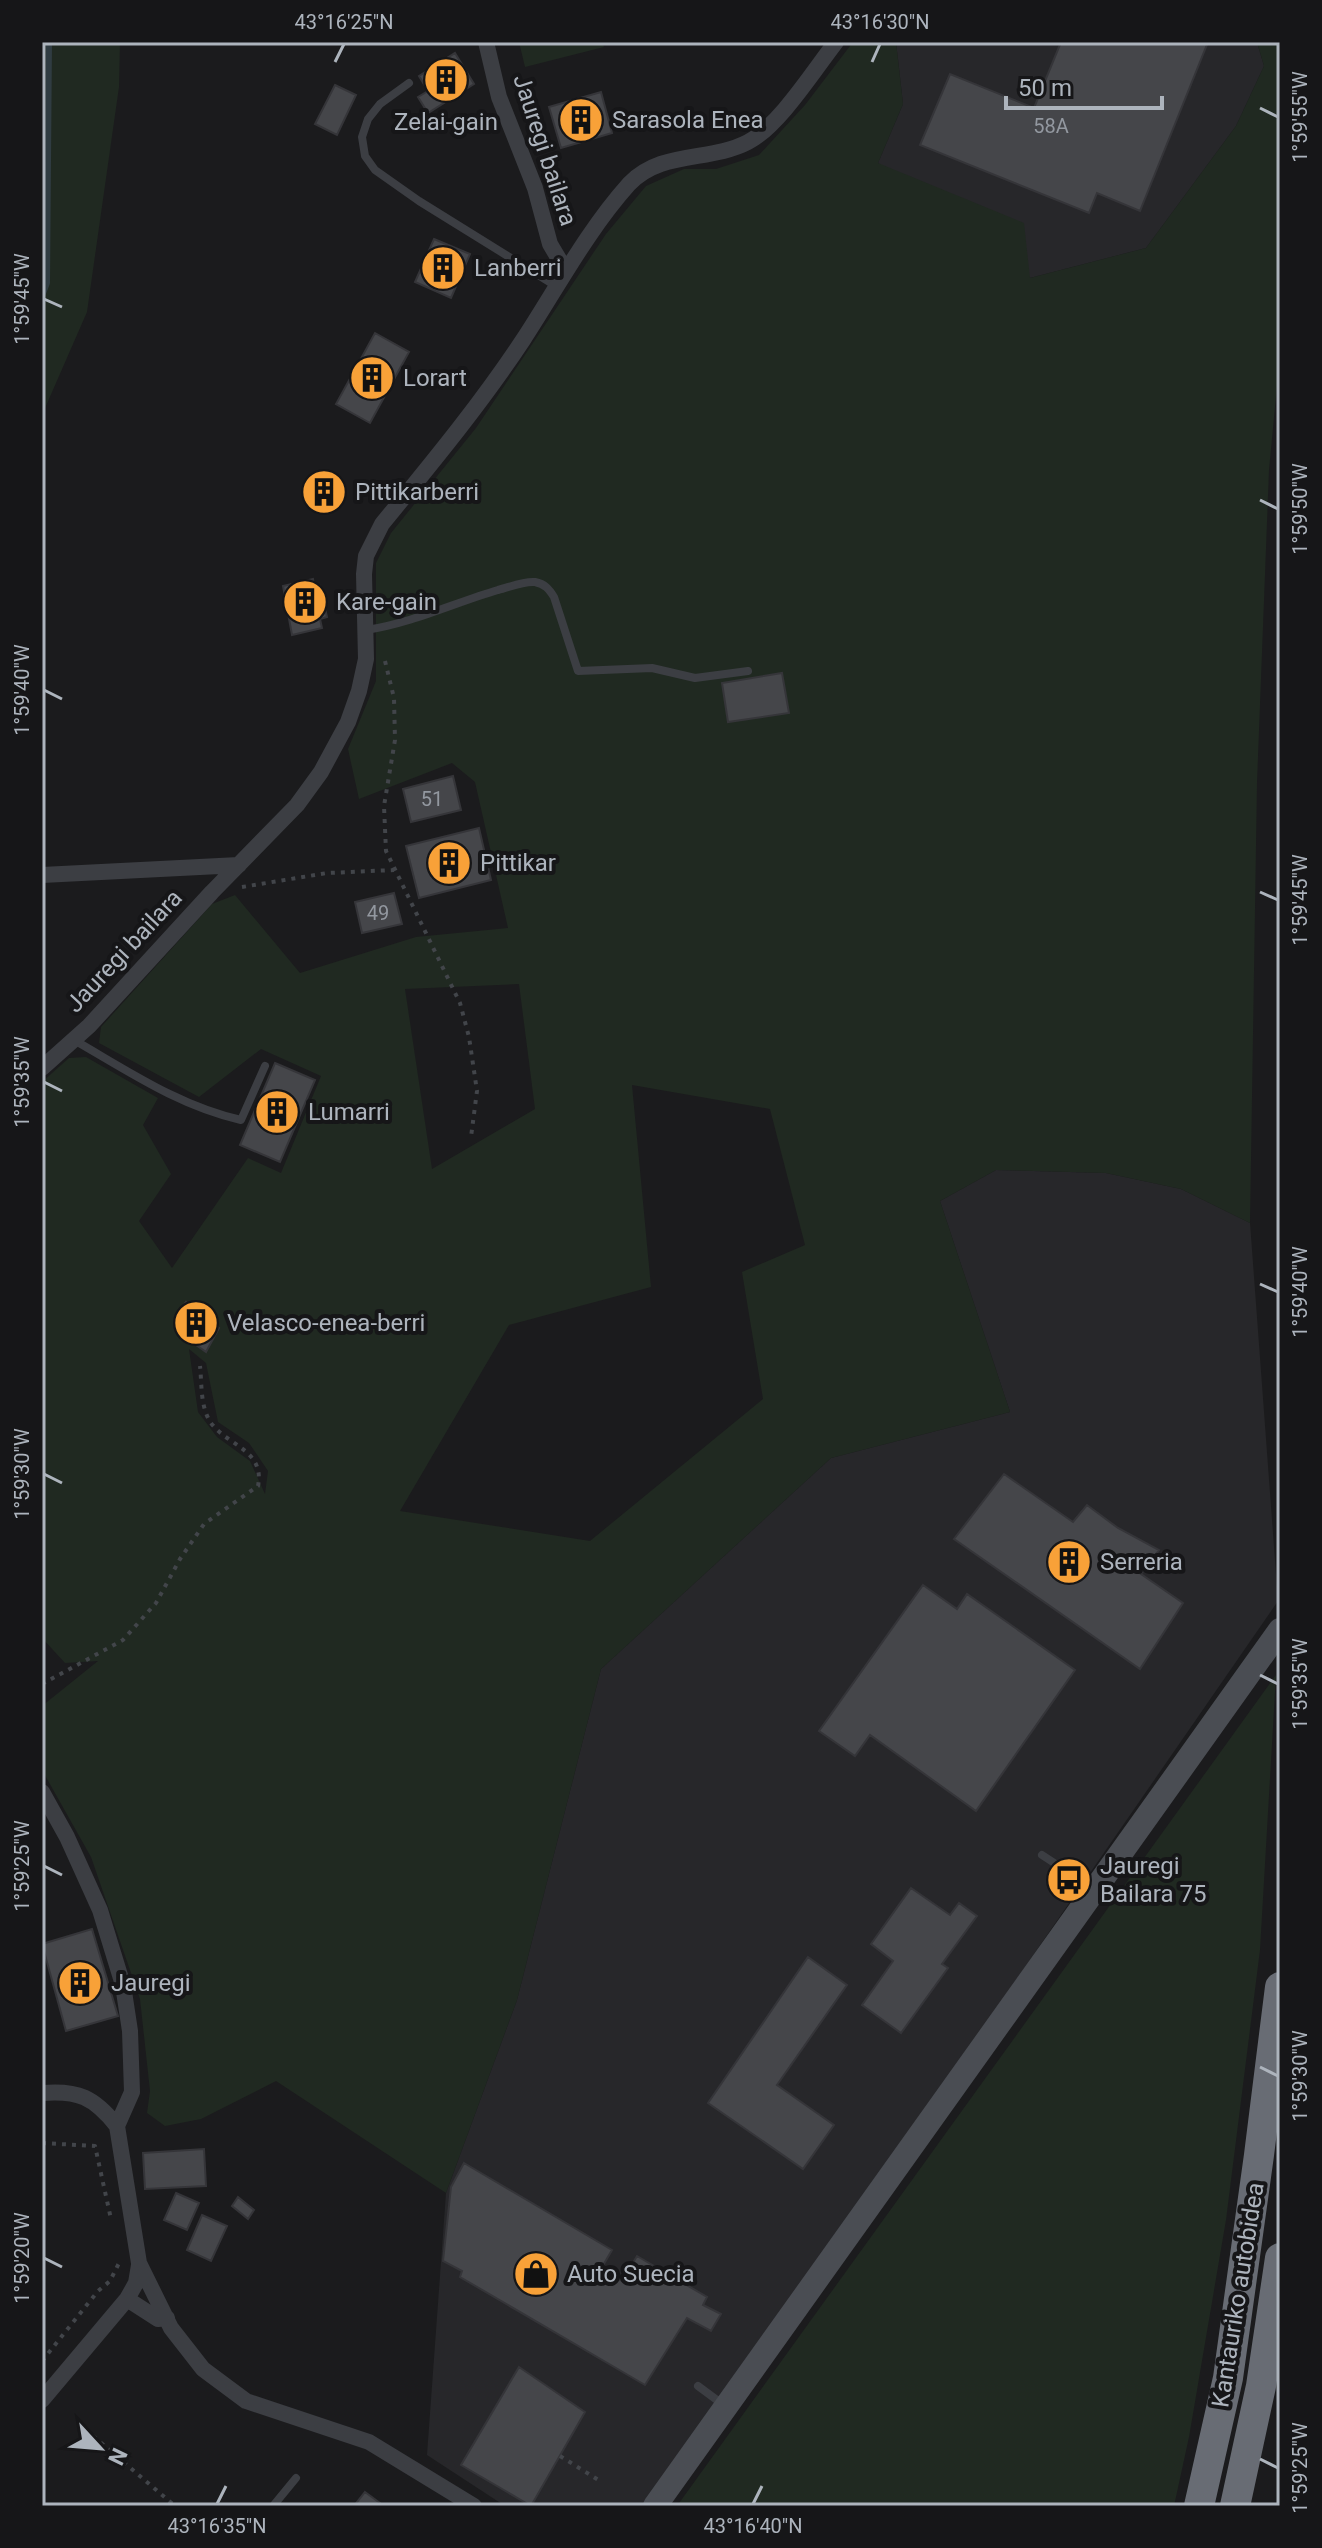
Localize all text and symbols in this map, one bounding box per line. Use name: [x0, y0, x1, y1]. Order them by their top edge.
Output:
text: 43°16'25"N: [294, 10, 394, 34]
text: 43°16'30"N: [830, 10, 930, 34]
building icon: Zelai-gain: [422, 56, 470, 104]
scale bar: [1006, 60, 1162, 110]
street label: Jauregi bailara: [507, 71, 583, 229]
text: 1°59'55"W: [1288, 71, 1312, 163]
text: 50 m: [1018, 74, 1072, 102]
building icon: Sarasola Enea: [557, 96, 605, 144]
place label: Sarasola Enea: [612, 106, 764, 134]
place label: Zelai-gain: [394, 108, 498, 136]
house number: 58A: [1033, 114, 1069, 138]
building icon: Lanberri: [419, 244, 467, 292]
text: 1°59'45"W: [10, 253, 34, 345]
place label: Lanberri: [474, 254, 562, 282]
building icon: Lorart: [348, 354, 396, 402]
place label: Lorart: [403, 364, 467, 392]
text: 1°59'50"W: [1288, 463, 1312, 555]
building icon: Pittikarberri: [300, 468, 348, 516]
place label: Pittikarberri: [355, 478, 479, 506]
building icon: Kare-gain: [281, 578, 329, 626]
place label: Kare-gain: [336, 588, 437, 616]
text: 1°59'40"W: [10, 644, 34, 736]
house number: 51: [421, 787, 443, 811]
building icon: Pittikar: [425, 839, 473, 887]
place label: Pittikar: [480, 849, 556, 877]
text: 1°59'45"W: [1288, 854, 1312, 946]
street label: Jauregi bailara: [60, 884, 188, 1018]
house number: 49: [367, 901, 389, 925]
text: 1°59'35"W: [10, 1036, 34, 1128]
building icon: Lumarri: [253, 1088, 301, 1136]
place label: Lumarri: [308, 1098, 390, 1126]
text: 1°59'40"W: [1288, 1246, 1312, 1338]
building icon: Velasco-enea-berri: [172, 1299, 220, 1347]
place label: Velasco-enea-berri: [227, 1309, 425, 1337]
text: 1°59'30"W: [10, 1428, 34, 1520]
building icon: Serreria: [1045, 1538, 1093, 1586]
place label: Serreria: [1100, 1548, 1183, 1576]
text: 1°59'35"W: [1288, 1638, 1312, 1730]
text: 1°59'25"W: [10, 1820, 34, 1912]
place label: Jauregi Bailara 75: [1100, 1852, 1206, 1908]
bus stop icon: Jauregi Bailara 75: [1045, 1856, 1093, 1904]
building icon: Jauregi: [56, 1959, 104, 2007]
place label: Jauregi: [111, 1969, 190, 1997]
text: 1°59'30"W: [1288, 2030, 1312, 2122]
street label: Kantauriko autobidea: [1206, 2180, 1270, 2410]
text: 1°59'20"W: [10, 2212, 34, 2304]
shop icon: Auto Suecia: [512, 2250, 560, 2298]
place label: Auto Suecia: [567, 2260, 695, 2288]
north arrow: [60, 2408, 140, 2488]
text: 1°59'25"W: [1288, 2422, 1312, 2514]
text: N: [103, 2444, 132, 2469]
text: 43°16'35"N: [167, 2514, 267, 2538]
text: 43°16'40"N: [703, 2514, 803, 2538]

